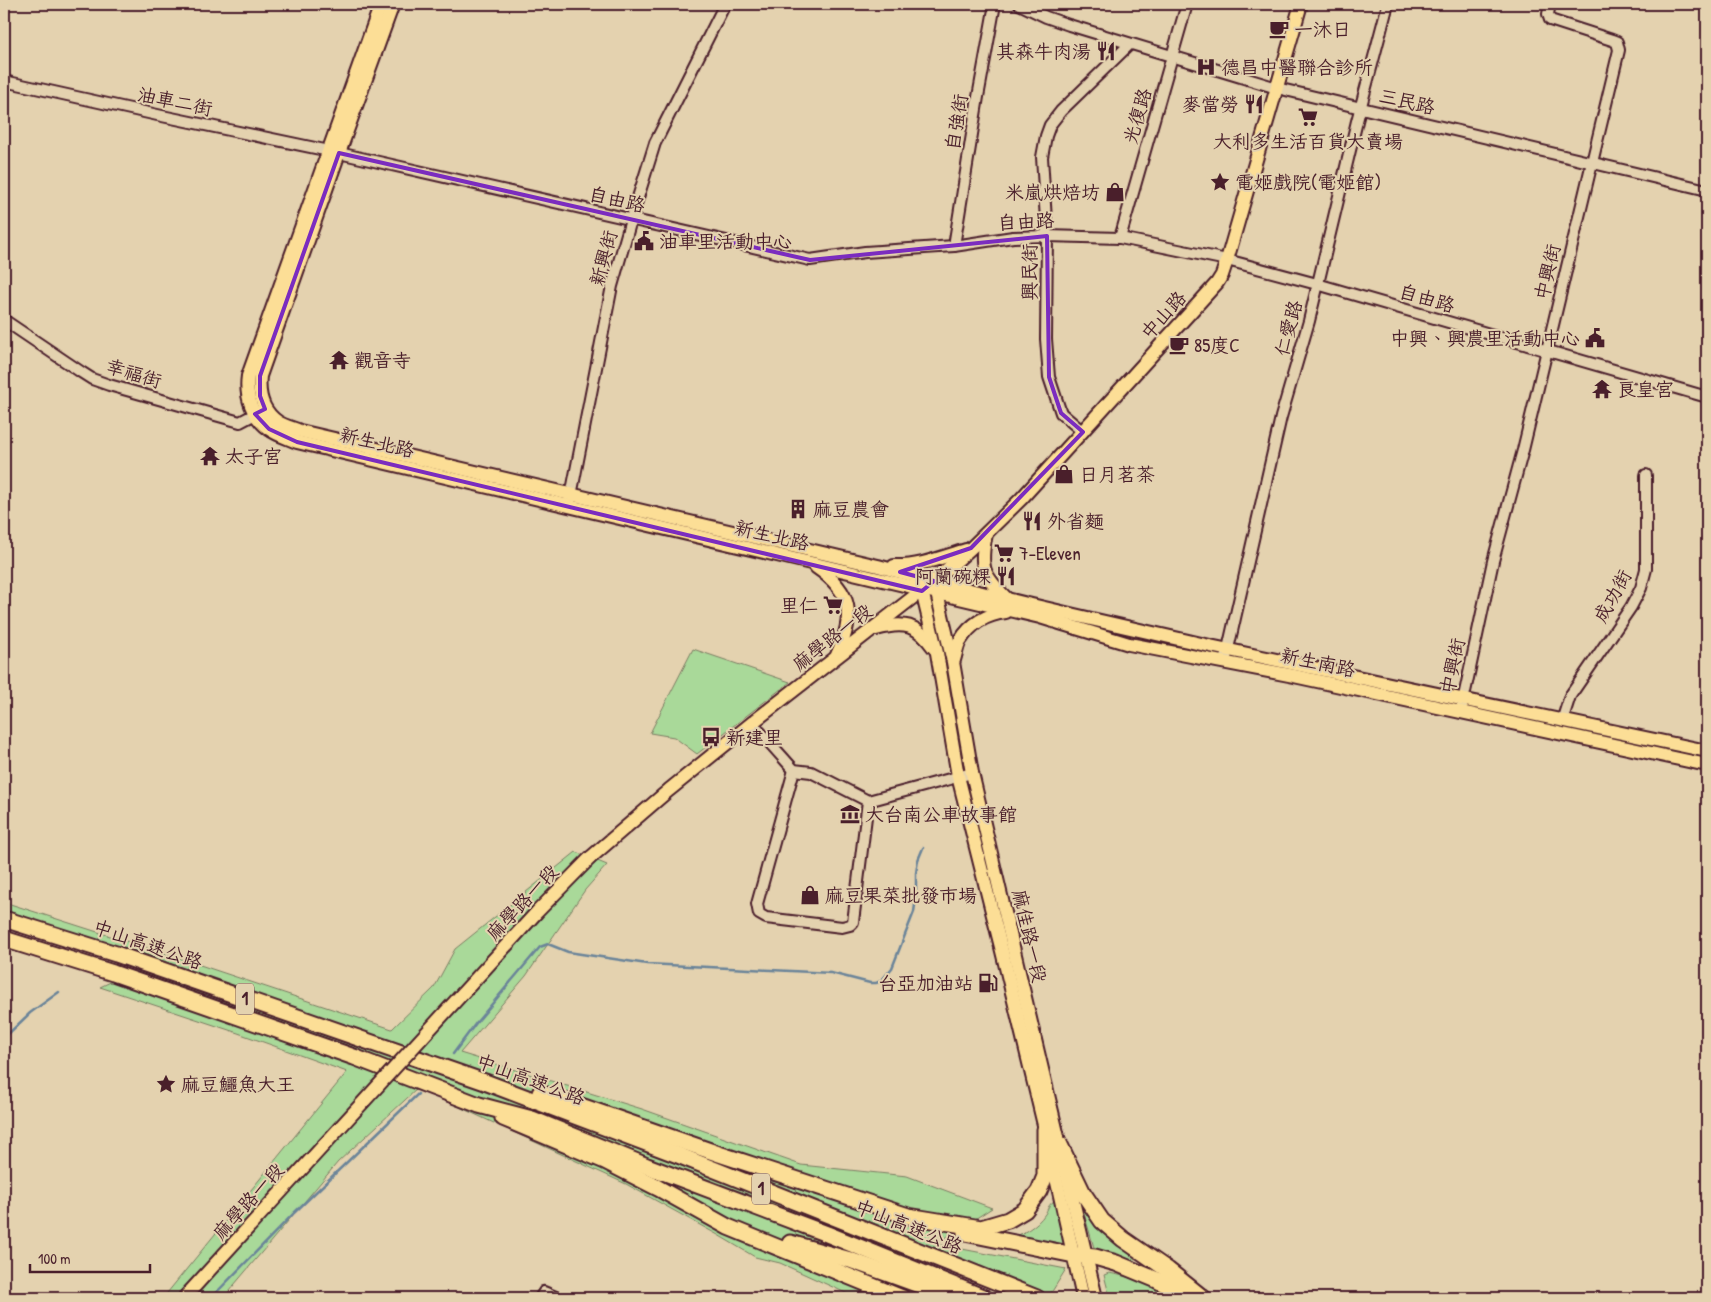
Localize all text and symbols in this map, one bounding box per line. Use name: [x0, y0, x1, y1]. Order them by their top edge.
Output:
place label: 一沐日: [1294, 16, 1351, 42]
cafe icon: 一沐日: [1268, 18, 1290, 40]
place label: 其森牛肉湯: [996, 38, 1091, 64]
restaurant icon: 其森牛肉湯: [1095, 40, 1117, 62]
place label: 德昌中醫聯合診所: [1221, 54, 1373, 80]
hospital icon: 德昌中醫聯合診所: [1195, 56, 1217, 78]
street label: 油車二街: [135, 80, 215, 122]
street label: 三民路: [1376, 82, 1438, 120]
street label: 光復路: [1117, 85, 1157, 147]
place label: 麥當勞: [1182, 91, 1239, 117]
street label: 自強街: [939, 92, 973, 152]
restaurant icon: 麥當勞: [1243, 93, 1265, 115]
supermarket icon: 大利多生活百貨大賣場: [1297, 106, 1319, 128]
place label: 大利多生活百貨大賣場: [1213, 128, 1403, 154]
place label: 電姬戲院(電姬館): [1235, 169, 1381, 195]
place icon: 電姬戲院(電姬館): [1209, 171, 1231, 193]
place label: 米嵐烘焙坊: [1005, 179, 1100, 205]
street label: 自由路: [586, 180, 648, 218]
shop icon: 米嵐烘焙坊: [1104, 181, 1126, 203]
street label: 自由路: [997, 207, 1055, 235]
street label: 新興街: [583, 227, 623, 289]
place label: 油車里活動中心: [659, 228, 792, 254]
public building icon: 油車里活動中心: [633, 230, 655, 252]
street label: 中興街: [1528, 241, 1566, 303]
street label: 興民街: [1016, 243, 1042, 301]
street label: 自由路: [1396, 278, 1458, 318]
street label: 中山路: [1134, 285, 1192, 345]
street label: 仁愛路: [1268, 297, 1308, 359]
place label: 中興、興農里活動中心: [1390, 325, 1580, 351]
public building icon: 中興、興農里活動中心: [1584, 327, 1606, 349]
place label: 85度C: [1194, 332, 1240, 358]
cafe icon: 85度C: [1168, 334, 1190, 356]
place label: 觀音寺: [354, 347, 411, 373]
temple icon: 觀音寺: [328, 349, 350, 371]
street label: 幸福街: [103, 352, 165, 394]
place label: 良皇宮: [1617, 376, 1674, 402]
temple icon: 良皇宮: [1591, 378, 1613, 400]
street label: 新生北路: [337, 421, 417, 463]
place label: 太子宮: [225, 443, 282, 469]
temple icon: 太子宮: [199, 445, 221, 467]
place label: 日月茗茶: [1079, 461, 1155, 487]
shop icon: 日月茗茶: [1053, 463, 1075, 485]
place label: 麻豆農會: [813, 496, 889, 522]
building icon: 麻豆農會: [787, 498, 809, 520]
place label: 外省麵: [1047, 508, 1104, 534]
restaurant icon: 外省麵: [1021, 510, 1043, 532]
street label: 新生北路: [732, 514, 812, 556]
place label: 7-Eleven: [1019, 540, 1081, 566]
supermarket icon: 7-Eleven: [993, 542, 1015, 564]
place label: 阿蘭碗粿: [915, 563, 991, 589]
restaurant icon: 阿蘭碗粿: [995, 565, 1017, 587]
street label: 成功街: [1587, 565, 1637, 627]
place label: 里仁: [780, 592, 818, 618]
supermarket icon: 里仁: [822, 594, 844, 616]
street label: 麻學路一段: [787, 598, 877, 676]
street label: 中興街: [1433, 635, 1471, 697]
street label: 新生南路: [1278, 641, 1358, 683]
place label: 新建里: [726, 724, 783, 750]
bus stop icon: 新建里: [700, 726, 722, 748]
place label: 大台南公車故事館: [865, 801, 1017, 827]
museum icon: 大台南公車故事館: [839, 803, 861, 825]
street label: 麻學路一段: [480, 858, 564, 946]
place label: 麻豆果菜批發市場: [825, 882, 977, 908]
shop icon: 麻豆果菜批發市場: [799, 884, 821, 906]
street label: 麻佳路一段: [1007, 887, 1053, 985]
street label: 中山高速公路: [90, 913, 206, 975]
place label: 台亞加油站: [878, 970, 973, 996]
fuel station icon: 台亞加油站: [977, 972, 999, 994]
road number: 1: [236, 984, 254, 1014]
street label: 中山高速公路: [473, 1047, 589, 1111]
place label: 麻豆鱷魚大王: [181, 1071, 295, 1097]
place icon: 麻豆鱷魚大王: [155, 1073, 177, 1095]
street label: 麻學路一段: [207, 1157, 289, 1245]
road number: 1: [752, 1174, 770, 1204]
street label: 中山高速公路: [851, 1193, 967, 1259]
scale bar: [30, 1242, 150, 1274]
text: 100 m: [38, 1248, 71, 1269]

